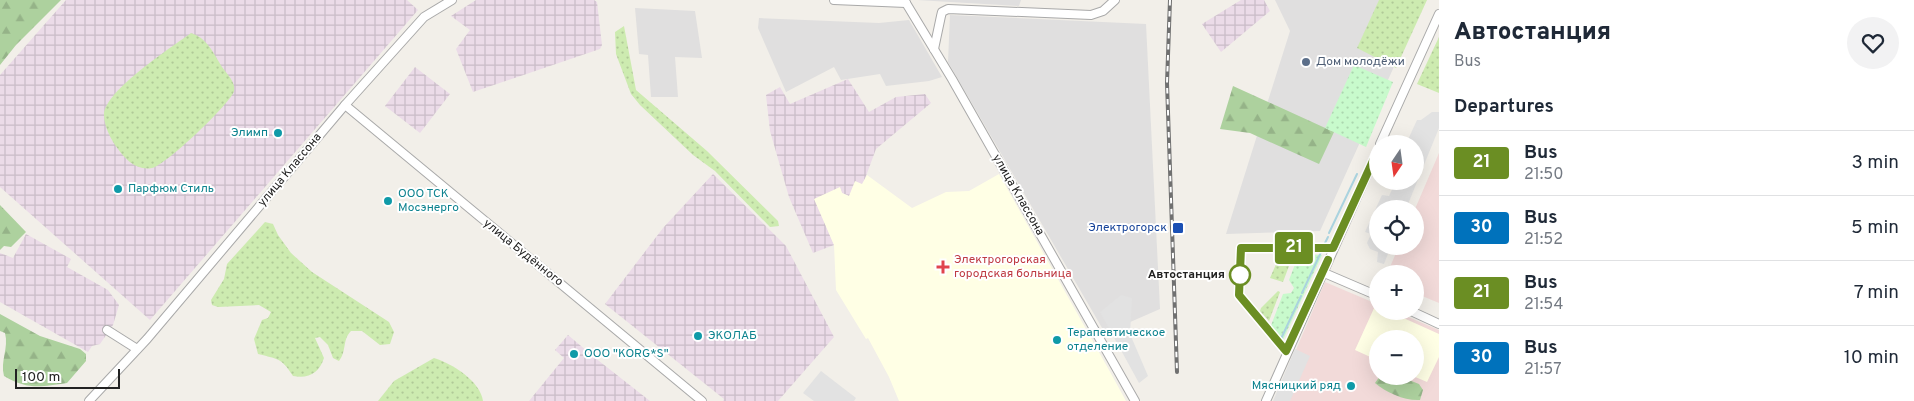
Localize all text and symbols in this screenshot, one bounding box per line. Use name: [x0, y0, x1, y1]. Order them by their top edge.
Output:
button: heart: [1847, 17, 1899, 69]
text: Автостанция: [1454, 18, 1611, 48]
text: Bus: [1454, 52, 1481, 72]
place label: Дом молодёжи: [1316, 54, 1405, 70]
marker: Дом молодёжи: [1300, 56, 1312, 68]
text: Departures: [1454, 95, 1554, 119]
place label: Элимп: [231, 125, 268, 141]
marker: Элимп: [272, 127, 284, 139]
street label: улица Классона: [254, 130, 326, 210]
north arrow: [1369, 135, 1424, 190]
map controls: [1369, 135, 1424, 385]
text: Bus: [1524, 141, 1558, 165]
street label: улица Классона: [988, 151, 1048, 239]
text: 21: [1472, 151, 1491, 174]
text: 3 min: [1851, 151, 1899, 175]
text: 21:50: [1524, 165, 1564, 185]
place label: Парфюм Стиль: [128, 181, 214, 197]
marker: Парфюм Стиль: [112, 183, 124, 195]
place label: ООО ТСК Мосэнерго: [398, 186, 459, 216]
marker: ООО ТСК Мосэнерго: [382, 195, 394, 207]
button: locate: [1369, 200, 1424, 255]
text: Bus: [1524, 206, 1558, 230]
street label: улица Будённого: [480, 216, 567, 290]
text: 30: [1470, 216, 1493, 239]
text: 5 min: [1851, 216, 1899, 240]
place label: Электрогорск: [1088, 220, 1167, 236]
marker: Электрогорск: [1171, 221, 1185, 235]
text: 21:52: [1524, 230, 1563, 250]
line badge: 21: [1272, 232, 1316, 264]
text: 21: [1285, 236, 1303, 259]
place label: Электрогорская городская больница: [954, 252, 1072, 282]
marker: Электрогорская городская больница: [936, 260, 950, 274]
marker: Автостанция: [1229, 264, 1251, 286]
button: +: [1369, 265, 1424, 320]
place label: Автостанция: [1148, 267, 1225, 283]
text: Bus: [1524, 271, 1558, 295]
text: 21: [1472, 281, 1491, 304]
text: 7 min: [1854, 281, 1899, 305]
text: 21:54: [1524, 295, 1564, 315]
place label: Терапевтическое отделение: [1067, 325, 1165, 355]
place label: ЭКОЛАБ: [708, 328, 757, 344]
marker: ЭКОЛАБ: [692, 330, 704, 342]
button: −: [1369, 330, 1424, 385]
marker: Терапевтическое отделение: [1051, 334, 1063, 346]
text: Bus: [1524, 336, 1558, 360]
place label: ООО "KORG*S": [584, 346, 669, 362]
text: 30: [1470, 346, 1493, 369]
text: 10 min: [1844, 346, 1899, 370]
marker: ООО "KORG*S": [568, 348, 580, 360]
text: 21:57: [1524, 360, 1562, 380]
scale bar: [15, 366, 120, 389]
text: 100 m: [22, 369, 60, 386]
place label: Мясницкий ряд: [1252, 378, 1341, 394]
marker: Мясницкий ряд: [1345, 380, 1357, 392]

